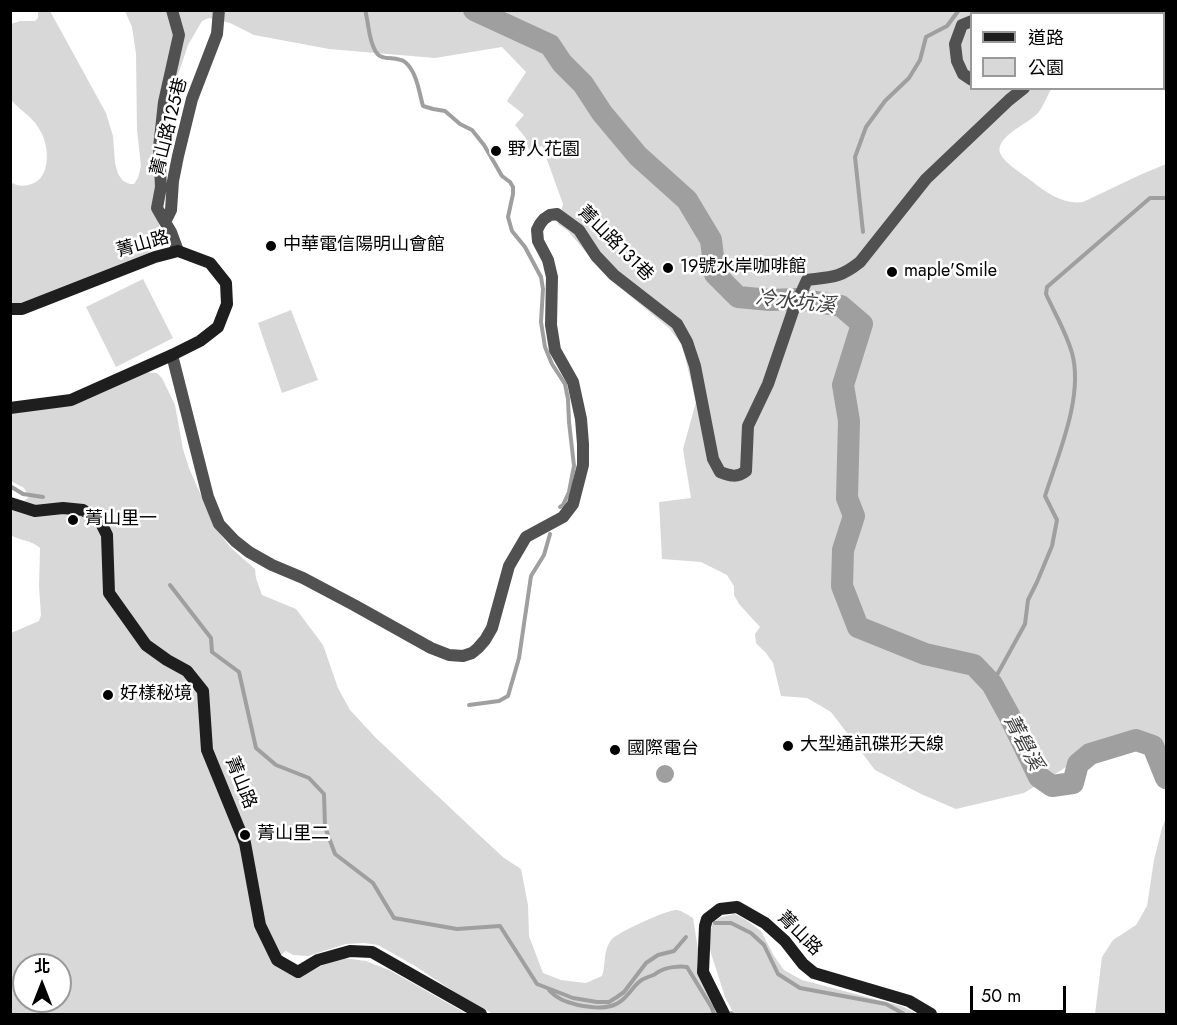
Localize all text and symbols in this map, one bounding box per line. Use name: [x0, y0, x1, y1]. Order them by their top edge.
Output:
legend: [970, 12, 1165, 90]
text: 道路: [1028, 25, 1064, 51]
text: 公園: [1028, 55, 1064, 81]
street label: 菁山路125巷: [147, 76, 193, 178]
place label: 野人花園: [508, 140, 580, 162]
marker: 野人花園: [489, 144, 503, 158]
street label: 菁山路131巷: [573, 202, 657, 286]
street label: 菁山路: [114, 227, 172, 263]
place label: 中華電信陽明山會館: [283, 235, 445, 257]
marker: 中華電信陽明山會館: [264, 239, 278, 253]
place label: 19號水岸咖啡館: [680, 257, 806, 279]
marker: 19號水岸咖啡館: [661, 261, 675, 275]
place label: maple'Smile: [904, 261, 997, 283]
marker: maple'Smile: [885, 265, 899, 279]
water label: 冷水坑溪: [754, 287, 836, 319]
place label: 菁山里一: [85, 509, 157, 531]
marker: 菁山里一: [66, 513, 80, 527]
place label: 好樣秘境: [120, 684, 192, 706]
marker: 好樣秘境: [101, 688, 115, 702]
water label: 菁礐溪: [997, 711, 1047, 775]
place label: 大型通訊碟形天線: [800, 735, 944, 757]
place label: 國際電台: [627, 739, 699, 761]
marker: 大型通訊碟形天線: [781, 739, 795, 753]
marker: 國際電台: [608, 743, 622, 757]
street label: 菁山路: [220, 754, 260, 812]
place label: 菁山里二: [257, 824, 329, 846]
marker: 菁山里二: [238, 828, 252, 842]
street label: 菁山路: [772, 907, 826, 961]
north arrow: [12, 953, 72, 1013]
text: 北: [34, 955, 50, 978]
scale bar: [973, 974, 1069, 1012]
text: 50 m: [981, 983, 1021, 1009]

